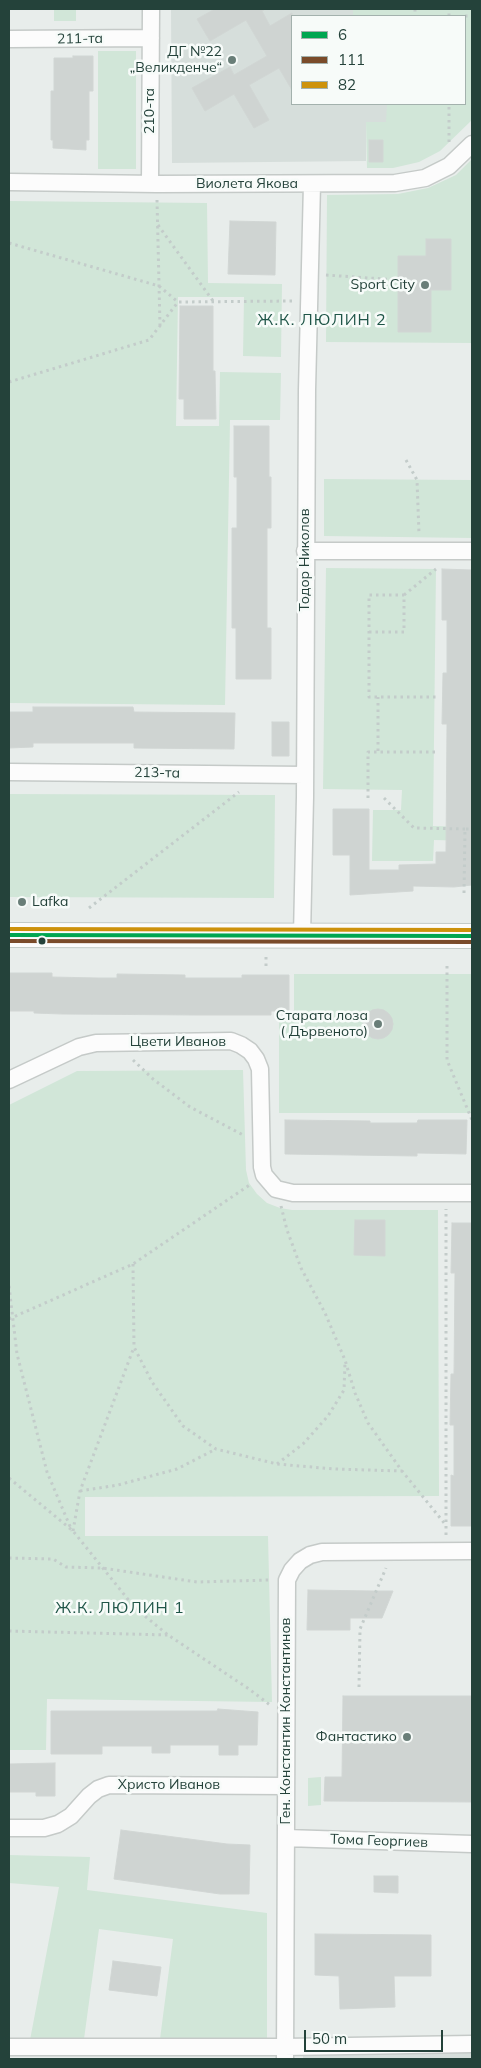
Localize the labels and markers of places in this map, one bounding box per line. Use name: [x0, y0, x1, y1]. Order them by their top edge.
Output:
place label: ДГ №22 „Великденче“: [130, 44, 222, 76]
marker: ДГ №22 „Великденче“: [226, 54, 238, 66]
place label: Sport City: [351, 277, 415, 293]
marker: Sport City: [419, 279, 431, 291]
place label: Lafka: [32, 894, 68, 910]
marker: Lafka: [16, 896, 28, 908]
unlabelled marker: [37, 936, 47, 946]
place label: Старата лоза ( Дървеното): [276, 1008, 368, 1040]
marker: Старата лоза ( Дървеното): [372, 1018, 384, 1030]
place label: Фантастико: [316, 1729, 397, 1745]
marker: Фантастико: [401, 1731, 413, 1743]

